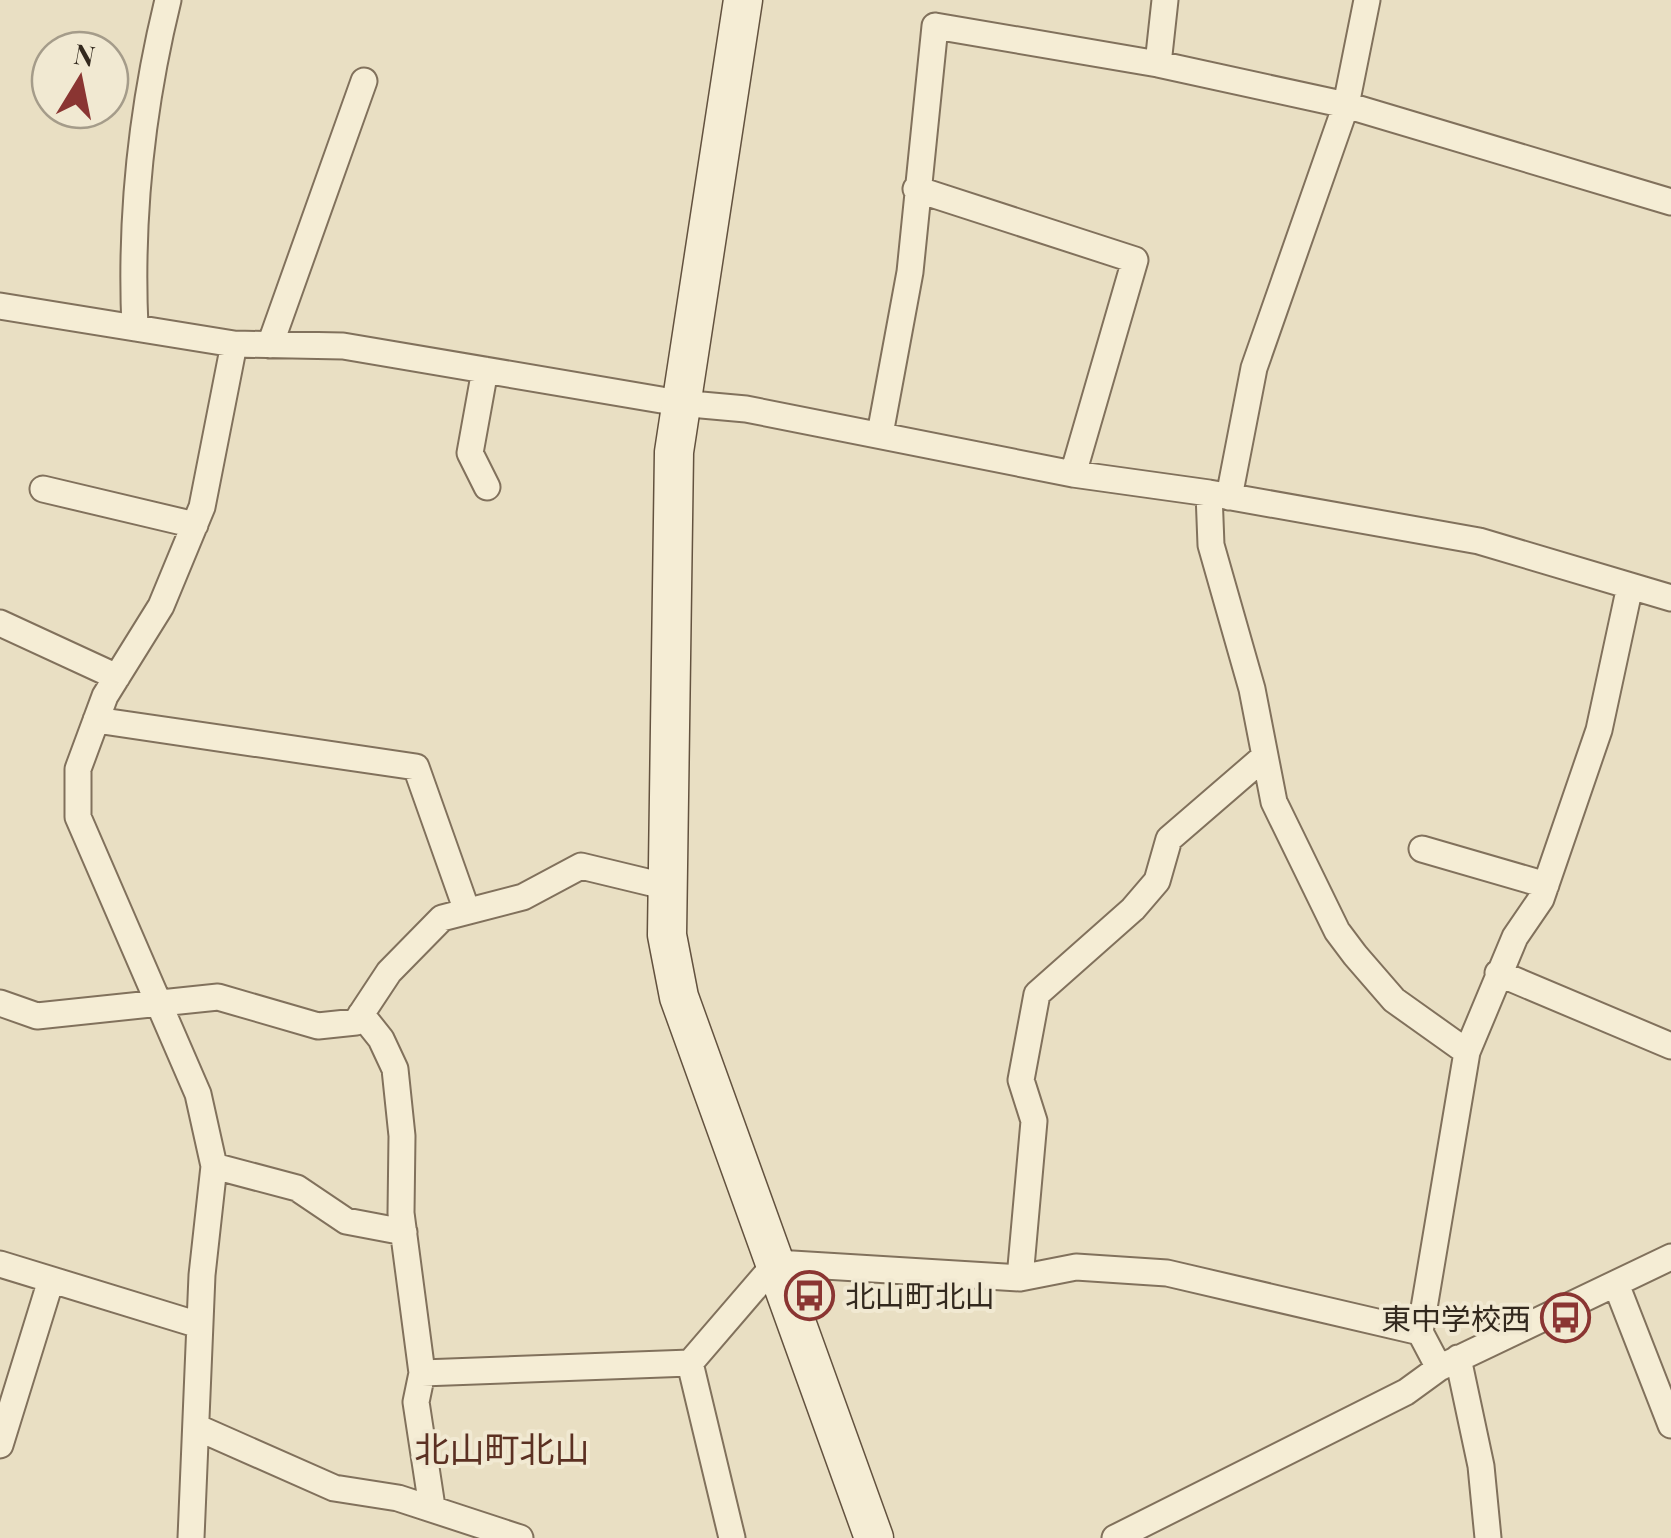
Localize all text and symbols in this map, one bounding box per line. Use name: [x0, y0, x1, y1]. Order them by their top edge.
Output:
north arrow: [30, 30, 130, 130]
text: N: [71, 34, 98, 74]
bus stop icon: 北山町北山: [784, 1269, 836, 1321]
place label: 北山町北山: [845, 1275, 995, 1315]
bus stop icon: 東中学校西: [1540, 1292, 1592, 1344]
place label: 東中学校西: [1381, 1298, 1531, 1338]
district label: 北山町北山: [414, 1424, 590, 1471]

